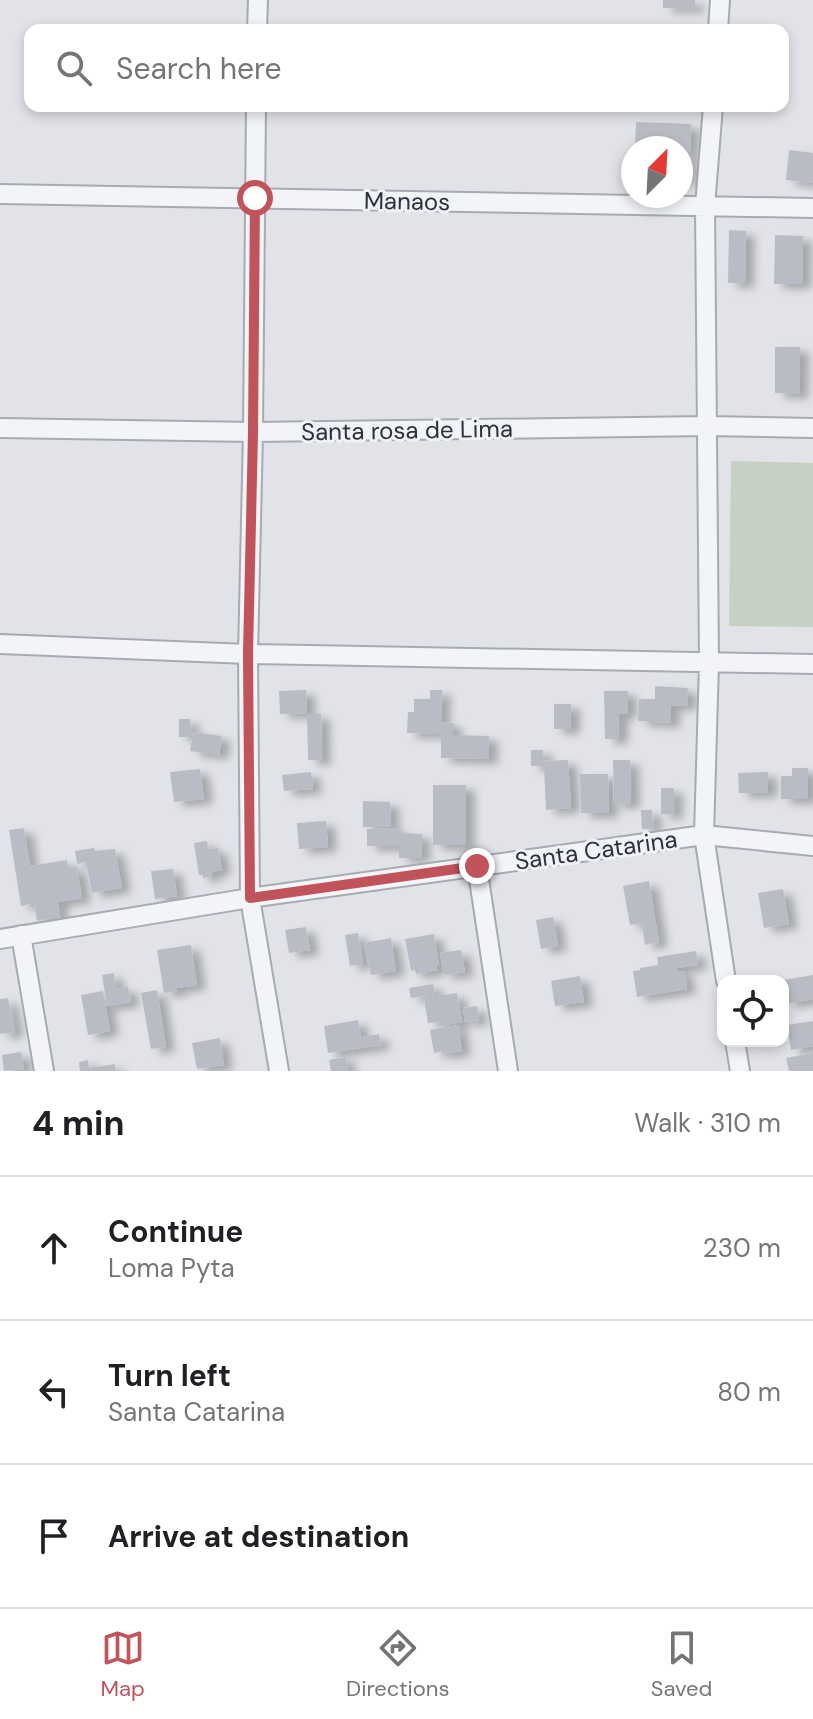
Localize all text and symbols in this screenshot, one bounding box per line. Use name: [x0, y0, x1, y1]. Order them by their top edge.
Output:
search box: [24, 24, 789, 112]
icon: search: [52, 46, 96, 90]
text: Search here: [116, 49, 282, 88]
north arrow: [621, 136, 693, 208]
route start: [237, 180, 273, 216]
street label: Manaos: [364, 185, 450, 217]
street label: Santa rosa de Lima: [301, 413, 513, 447]
street label: Santa Catarina: [513, 823, 679, 877]
route end: [459, 848, 495, 884]
map controls: [717, 975, 789, 1047]
button: locate: [717, 975, 789, 1047]
text: 4 min: [32, 1101, 124, 1146]
text: Walk · 310 m: [634, 1106, 781, 1140]
text: Continue: [108, 1212, 243, 1251]
icon: ahead: [32, 1226, 76, 1270]
text: 230 m: [703, 1231, 781, 1265]
text: Loma Pyta: [108, 1251, 235, 1285]
text: Turn left: [108, 1356, 231, 1395]
icon: left: [32, 1370, 76, 1414]
text: 80 m: [717, 1375, 781, 1409]
text: Santa Catarina: [108, 1395, 285, 1429]
icon: arrive: [32, 1514, 76, 1558]
text: Arrive at destination: [108, 1517, 409, 1556]
tab: Map: [101, 1626, 145, 1703]
tab: Directions: [346, 1626, 450, 1703]
tab: Saved: [651, 1626, 712, 1703]

